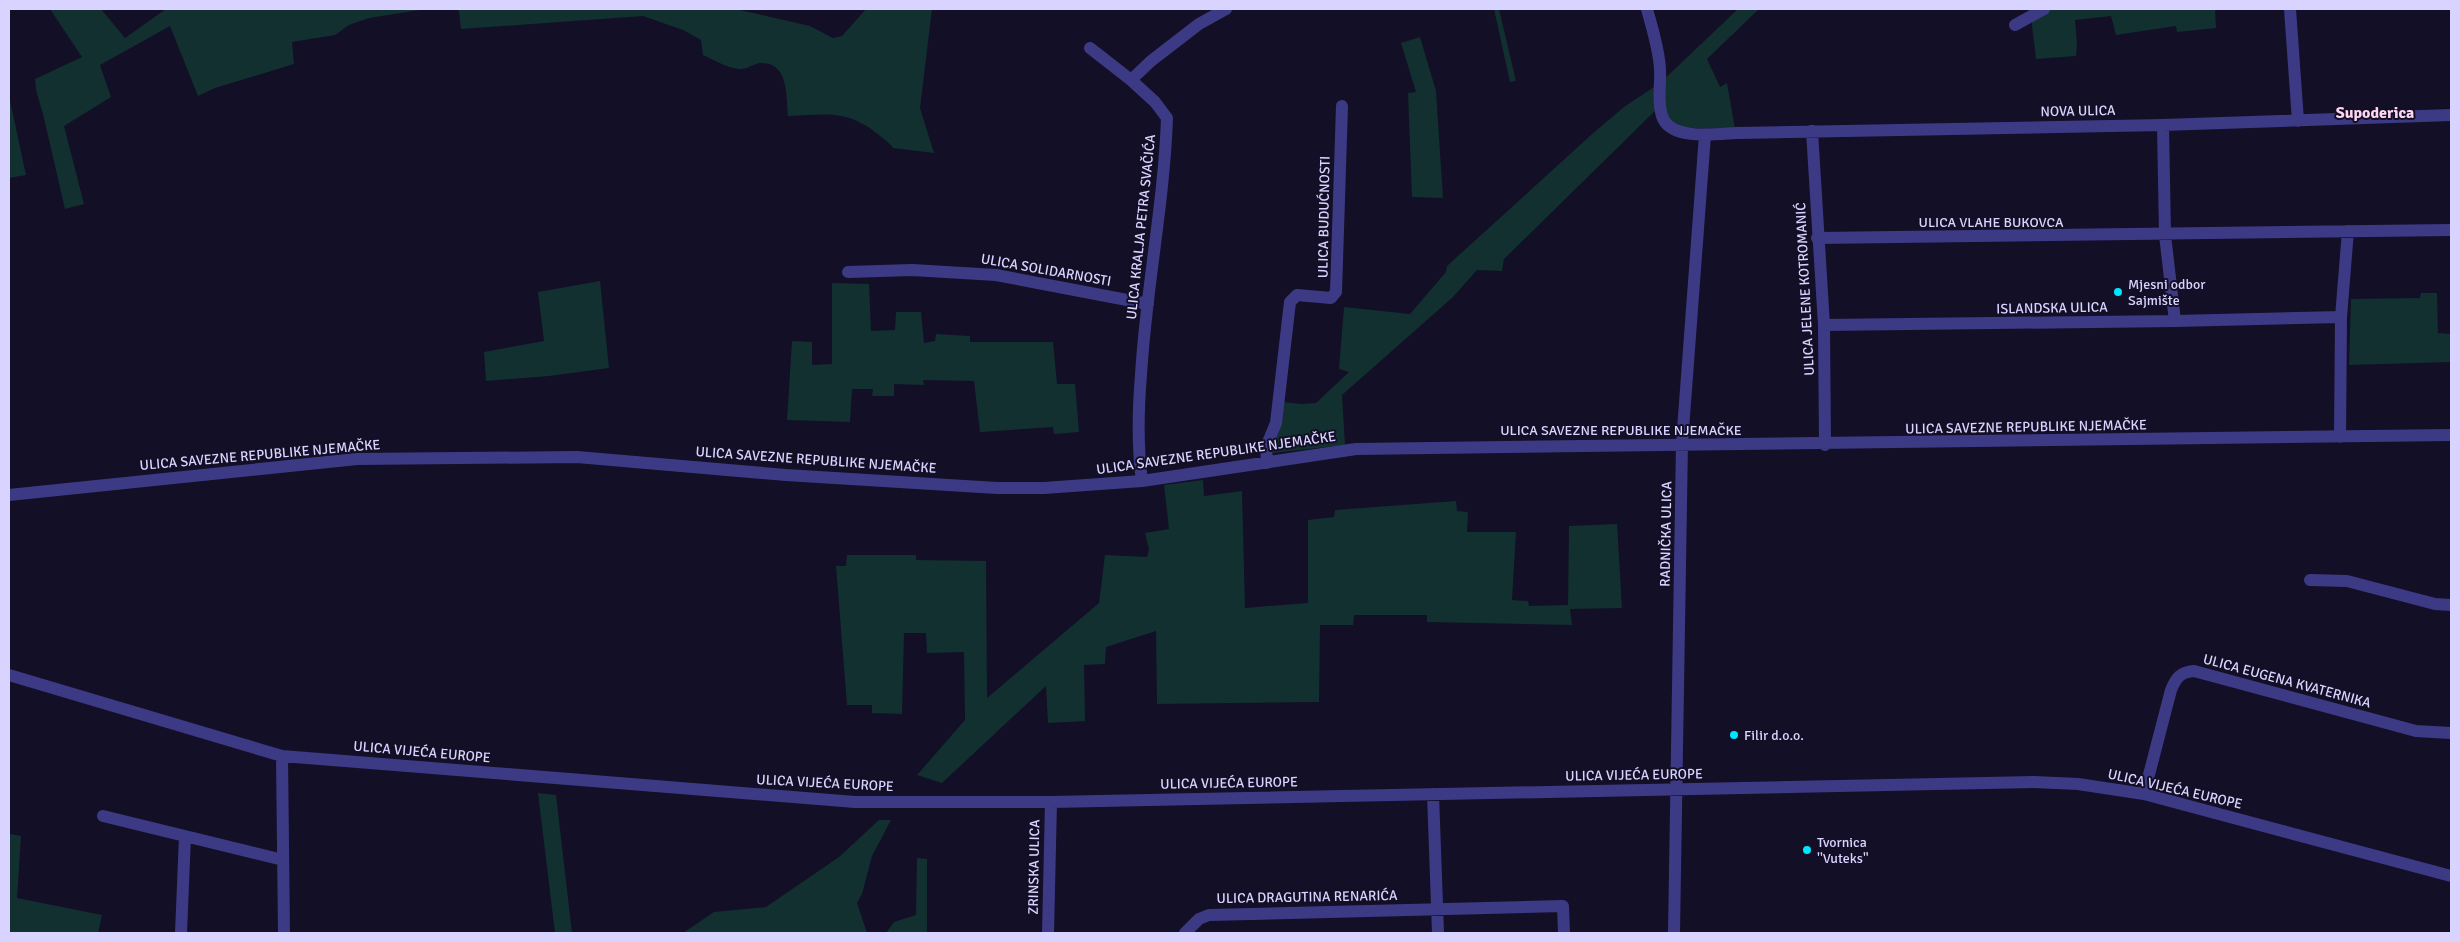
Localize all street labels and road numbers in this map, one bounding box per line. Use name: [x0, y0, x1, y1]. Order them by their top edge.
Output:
street label: NOVA ULICA: [2040, 102, 2116, 120]
street label: ULICA KRALJA PETRA SVAČIĆA: [1123, 133, 1159, 321]
street label: ULICA BUDUĆNOSTI: [1314, 156, 1334, 278]
street label: ULICA JELENE KOTROMANIĆ: [1792, 202, 1818, 376]
street label: ULICA VLAHE BUKOVCA: [1919, 214, 2064, 231]
street label: ULICA SOLIDARNOSTI: [980, 250, 1112, 290]
street label: ISLANDSKA ULICA: [1996, 299, 2108, 317]
street label: ULICA SAVEZNE REPUBLIKE NJEMAČKE: [1905, 416, 2147, 438]
street label: ULICA SAVEZNE REPUBLIKE NJEMAČKE: [1500, 422, 1742, 439]
street label: ULICA SAVEZNE REPUBLIKE NJEMAČKE: [1095, 428, 1337, 478]
street label: ULICA SAVEZNE REPUBLIKE NJEMAČKE: [139, 436, 381, 474]
street label: ULICA SAVEZNE REPUBLIKE NJEMAČKE: [695, 443, 937, 477]
street label: RADNIČKA ULICA: [1657, 481, 1675, 587]
street label: ULICA EUGENA KVATERNIKA: [2201, 650, 2373, 712]
street label: ULICA VIJEĆA EUROPE: [353, 738, 491, 766]
street label: ULICA VIJEĆA EUROPE: [1565, 765, 1703, 785]
street label: ULICA VIJEĆA EUROPE: [2106, 765, 2244, 813]
street label: ULICA VIJEĆA EUROPE: [756, 771, 894, 795]
street label: ULICA VIJEĆA EUROPE: [1160, 773, 1298, 793]
street label: ZRINSKA ULICA: [1025, 819, 1043, 915]
street label: ULICA DRAGUTINA RENARIĆA: [1216, 887, 1398, 907]

